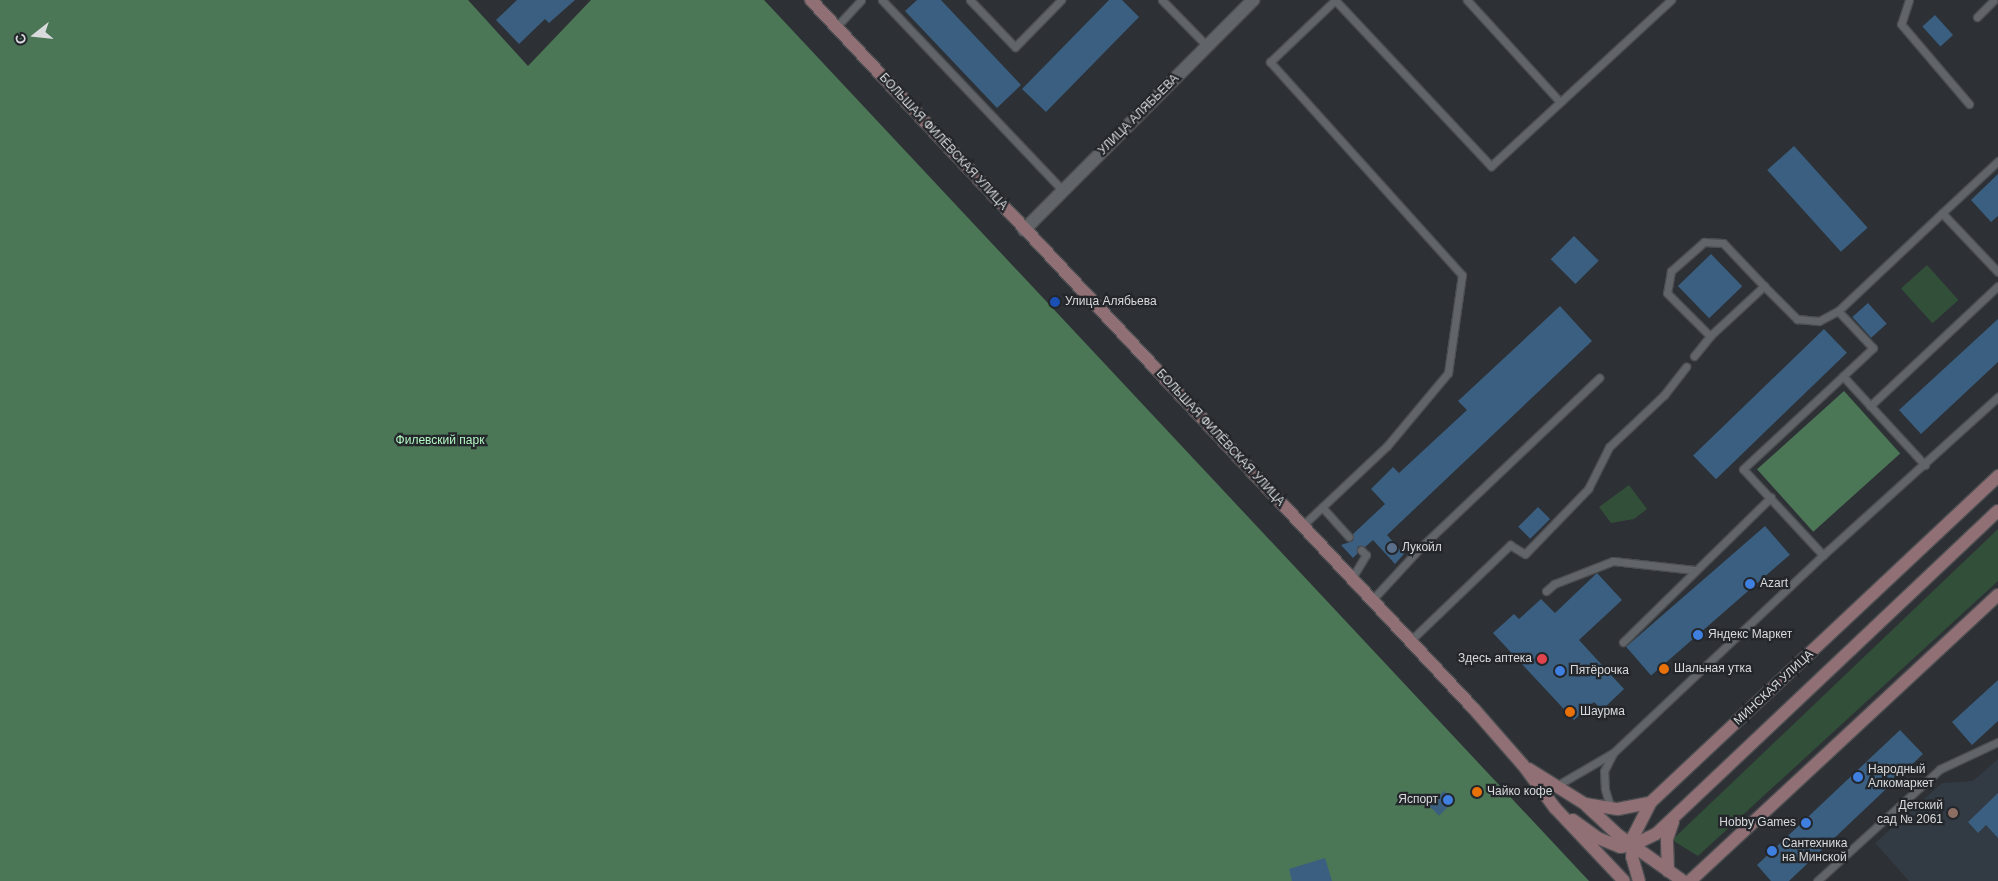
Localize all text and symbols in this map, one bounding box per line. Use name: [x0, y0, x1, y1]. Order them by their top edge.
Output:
north arrow: [10, 10, 60, 60]
text: С: [11, 32, 30, 46]
street label: БОЛЬШАЯ ФИЛЁВСКАЯ УЛИЦА: [876, 71, 1010, 213]
street label: УЛИЦА АЛЯБЬЕВА: [1096, 72, 1182, 158]
place label: Улица Алябьева: [1065, 295, 1157, 309]
marker: Улица Алябьева: [1049, 296, 1061, 308]
street label: БОЛЬШАЯ ФИЛЁВСКАЯ УЛИЦА: [1153, 367, 1287, 509]
park label: Филевский парк: [396, 434, 484, 448]
place label: Лукойл: [1402, 541, 1442, 555]
marker: Лукойл: [1386, 542, 1398, 554]
place label: Azart: [1760, 577, 1788, 591]
marker: Azart: [1744, 578, 1756, 590]
place label: Яндекс Маркет: [1708, 628, 1792, 642]
marker: Яндекс Маркет: [1692, 629, 1704, 641]
street label: МИНСКАЯ УЛИЦА: [1731, 647, 1817, 729]
place label: Здесь аптека: [1458, 652, 1532, 666]
marker: Здесь аптека: [1536, 653, 1548, 665]
place label: Шальная утка: [1674, 662, 1752, 676]
marker: Шальная утка: [1658, 663, 1670, 675]
place label: Пятёрочка: [1570, 664, 1629, 678]
marker: Пятёрочка: [1554, 665, 1566, 677]
place label: Шаурма: [1580, 705, 1625, 719]
marker: Шаурма: [1564, 706, 1576, 718]
place label: Народный Алкомаркет: [1868, 763, 1934, 791]
marker: Народный Алкомаркет: [1852, 771, 1864, 783]
place label: Чайко кофе: [1487, 785, 1552, 799]
marker: Чайко кофе: [1471, 786, 1483, 798]
place label: Яспорт: [1398, 793, 1438, 807]
marker: Яспорт: [1442, 794, 1454, 806]
place label: Детский сад № 2061: [1877, 799, 1943, 827]
marker: Детский сад № 2061: [1947, 807, 1959, 819]
place label: Hobby Games: [1719, 816, 1796, 830]
marker: Hobby Games: [1800, 817, 1812, 829]
place label: Сантехника на Минской: [1782, 837, 1847, 865]
marker: Сантехника на Минской: [1766, 845, 1778, 857]

